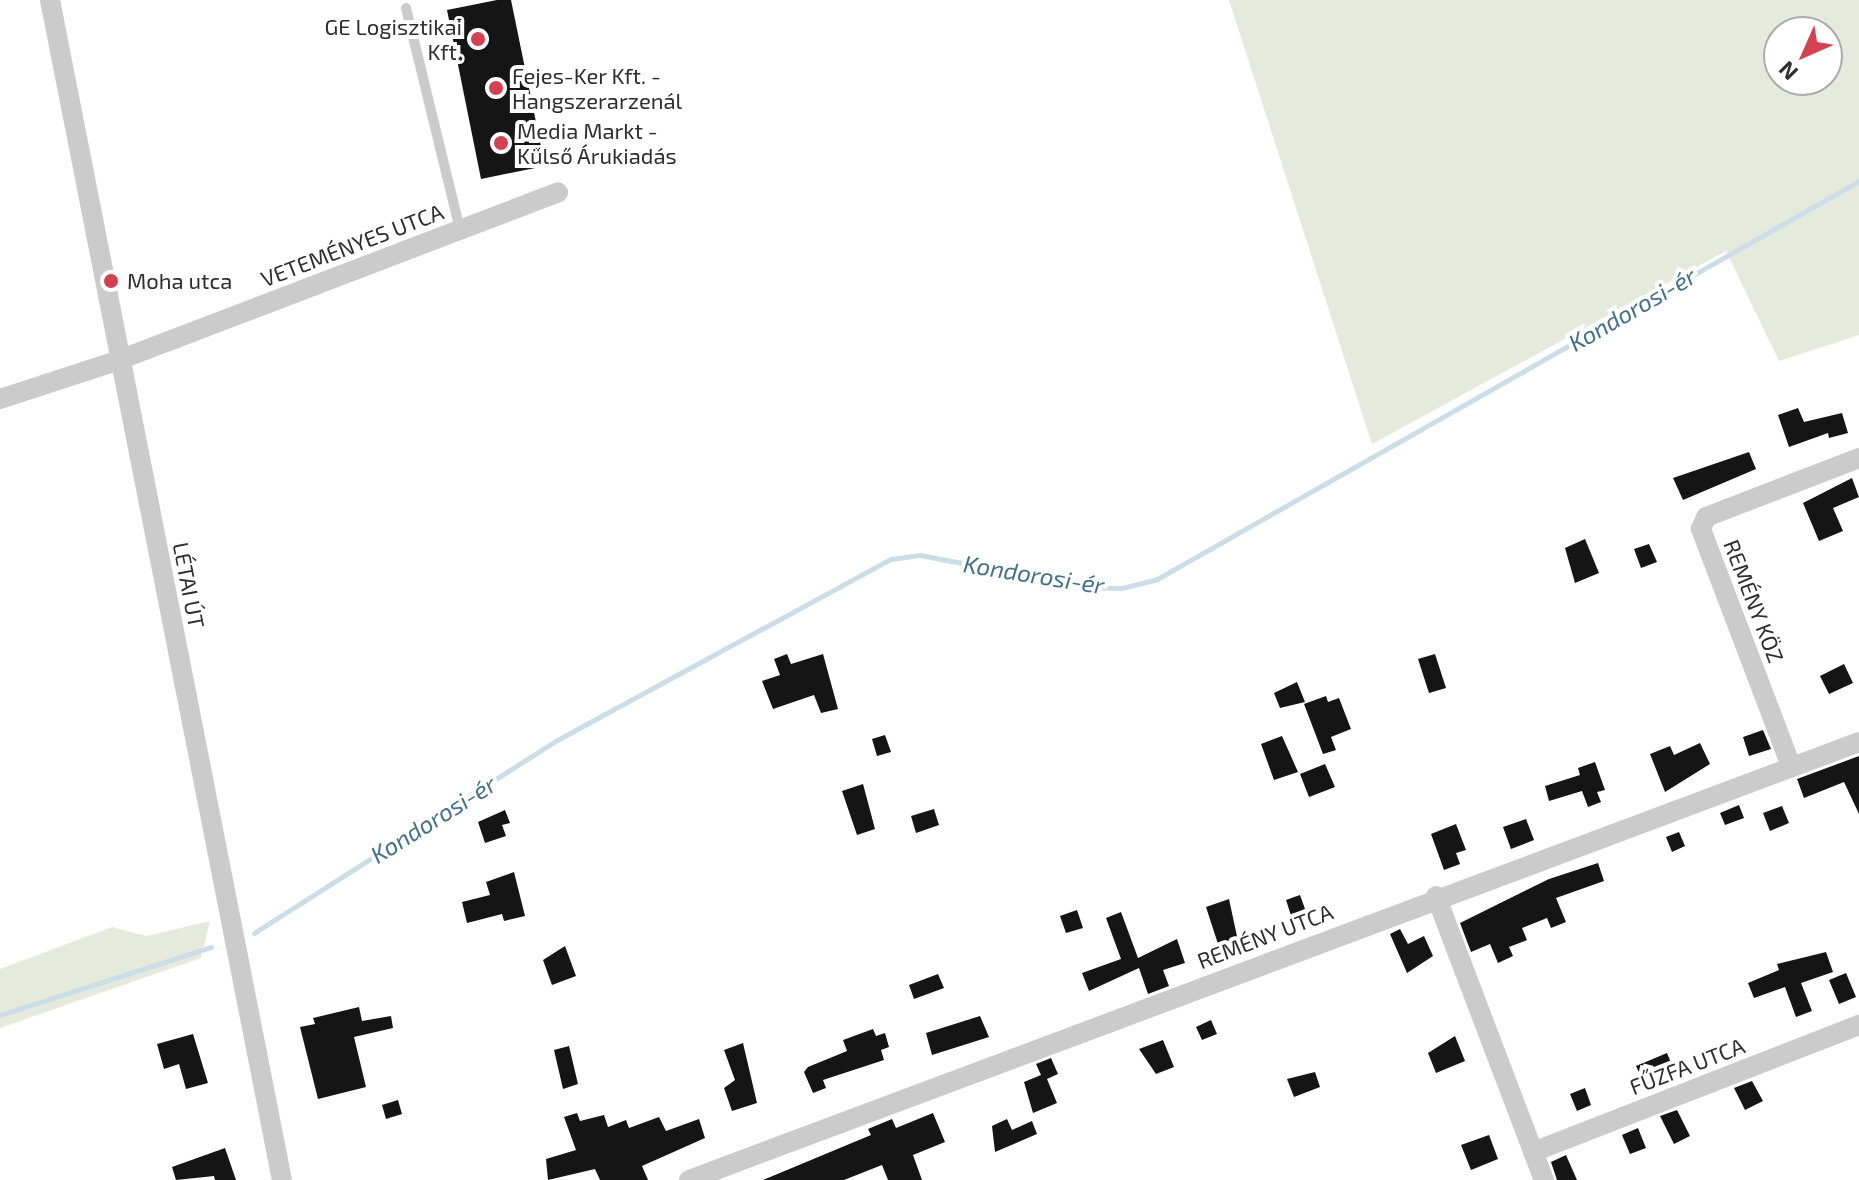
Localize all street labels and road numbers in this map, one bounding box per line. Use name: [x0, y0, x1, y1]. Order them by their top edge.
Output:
street label: VETEMÉNYES UTCA: [257, 198, 447, 292]
street label: REMÉNY KÖZ: [1718, 536, 1790, 666]
street label: LÉTAI ÚT: [168, 540, 210, 630]
street label: REMÉNY UTCA: [1193, 898, 1337, 974]
street label: FŰZFA UTCA: [1626, 1032, 1748, 1100]

